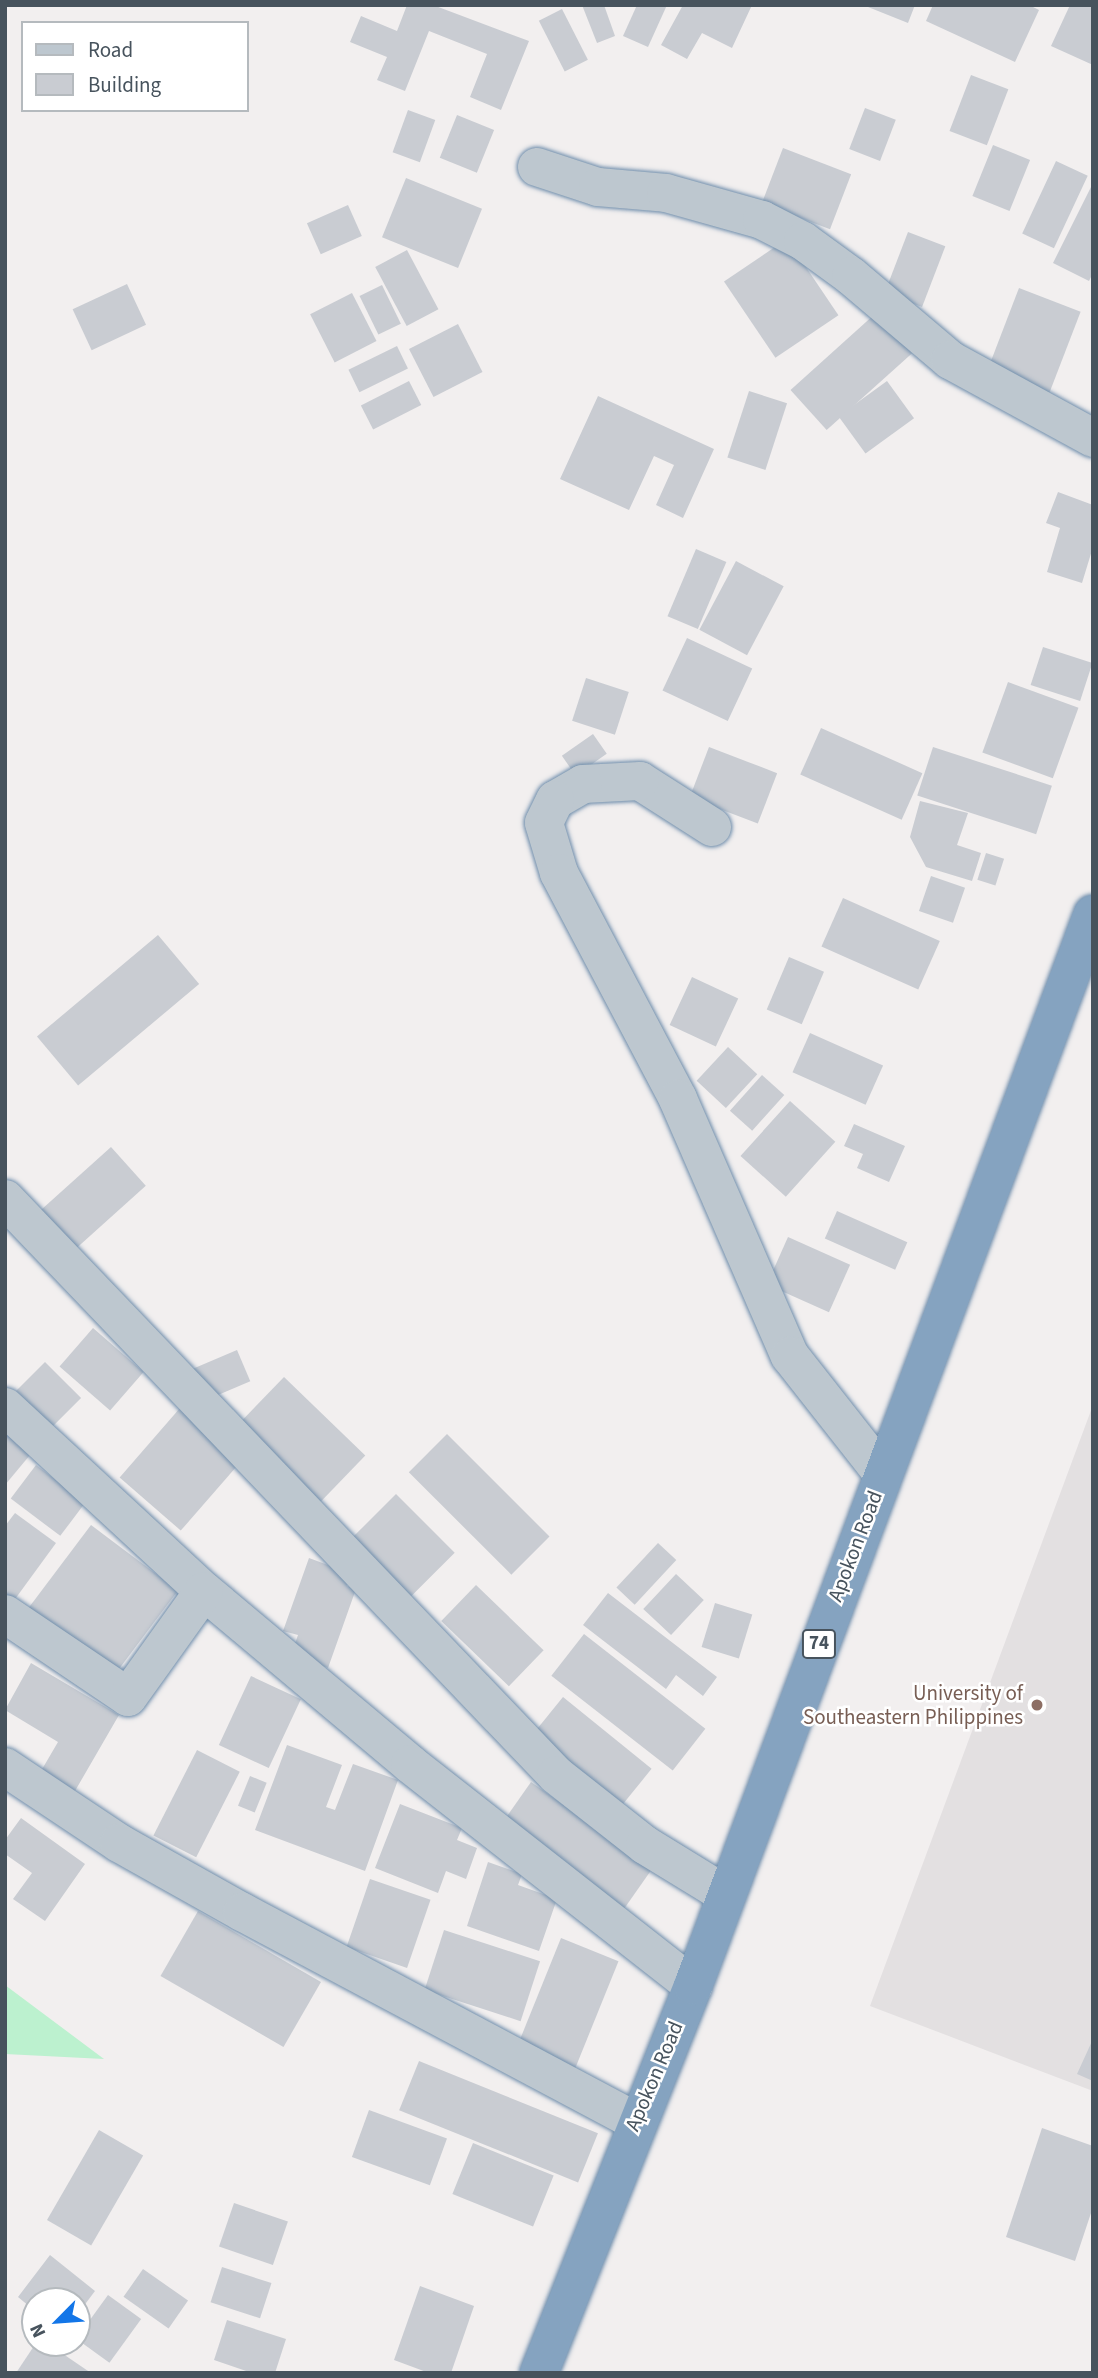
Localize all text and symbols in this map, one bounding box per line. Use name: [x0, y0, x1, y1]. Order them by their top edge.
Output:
legend: [21, 21, 248, 112]
text: Road: [88, 35, 133, 65]
text: Building: [88, 70, 161, 100]
street label: Apokon Road: [822, 1487, 888, 1605]
road number: 74: [802, 1628, 836, 1660]
place label: University of Southeastern Philippines: [803, 1680, 1023, 1730]
marker: University of Southeastern Philippines: [1029, 1697, 1045, 1713]
street label: Apokon Road: [620, 2017, 688, 2135]
north arrow: [21, 2287, 91, 2357]
text: N: [23, 2319, 53, 2342]

